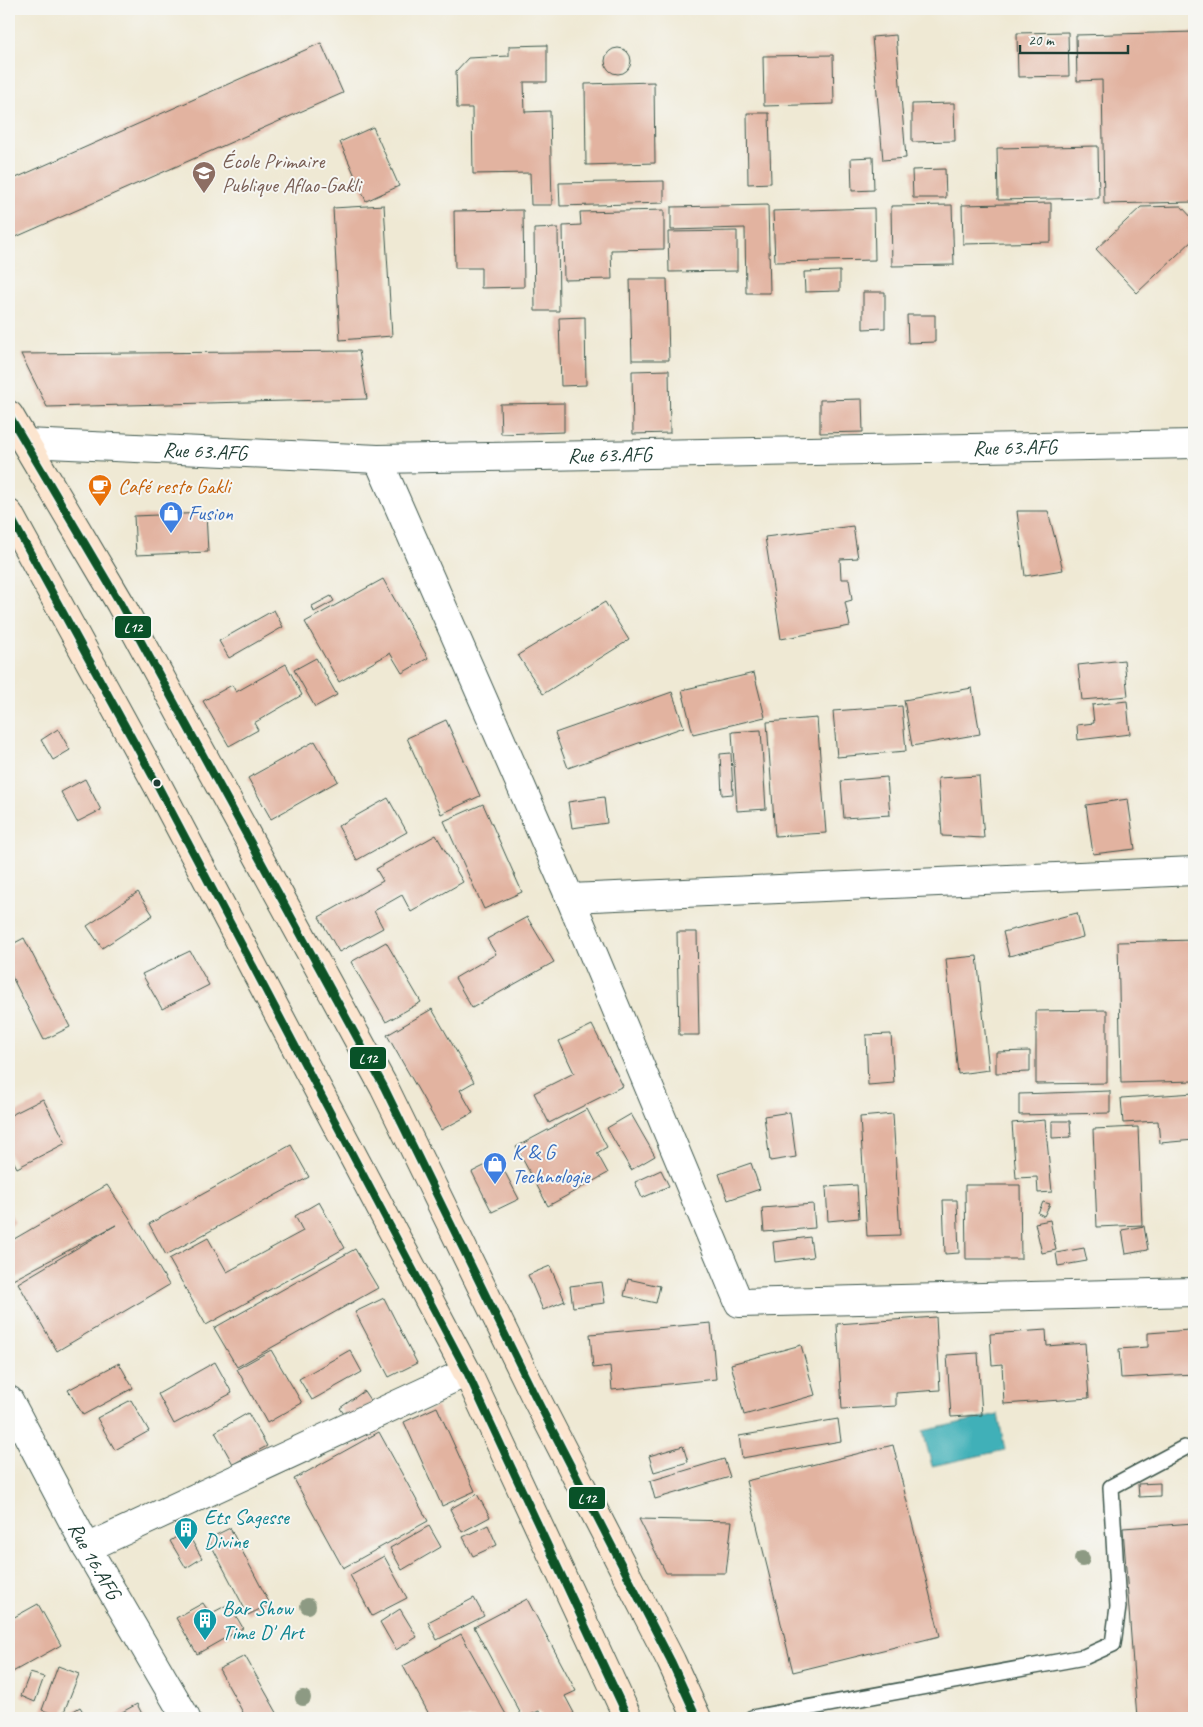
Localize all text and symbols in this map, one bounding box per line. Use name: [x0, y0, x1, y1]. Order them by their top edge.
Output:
scale bar: [1020, 22, 1128, 54]
text: 20 m: [1028, 31, 1055, 50]
place label: École Primaire Publique Aflao-Gakli: [222, 148, 363, 198]
school or university icon: École Primaire Publique Aflao-Gakli: [191, 160, 217, 194]
street label: Rue 63.AFG: [972, 433, 1059, 461]
street label: Rue 63.AFG: [162, 436, 250, 466]
street label: Rue 63.AFG: [567, 441, 654, 469]
cafe icon: Café resto Gakli: [87, 473, 113, 507]
place label: Café resto Gakli: [118, 473, 233, 499]
shop icon: Fusion: [158, 500, 184, 534]
place label: Fusion: [188, 500, 234, 526]
line badge: L12: [114, 615, 152, 639]
text: L12: [124, 619, 144, 636]
unlabelled marker: [152, 778, 162, 788]
line badge: L12: [349, 1046, 387, 1070]
text: L12: [359, 1050, 379, 1067]
place label: K & G Technologie: [512, 1139, 591, 1189]
shop icon: K & G Technologie: [482, 1151, 508, 1185]
line badge: L12: [568, 1486, 606, 1510]
text: L12: [578, 1490, 598, 1507]
place label: Ets Sagesse Divine: [204, 1504, 290, 1554]
building icon: Ets Sagesse Divine: [173, 1516, 199, 1550]
street label: Rue 16.AFG: [63, 1518, 128, 1606]
place label: Bar Show Time D' Art: [222, 1595, 306, 1645]
building icon: Bar Show Time D' Art: [192, 1607, 218, 1641]

